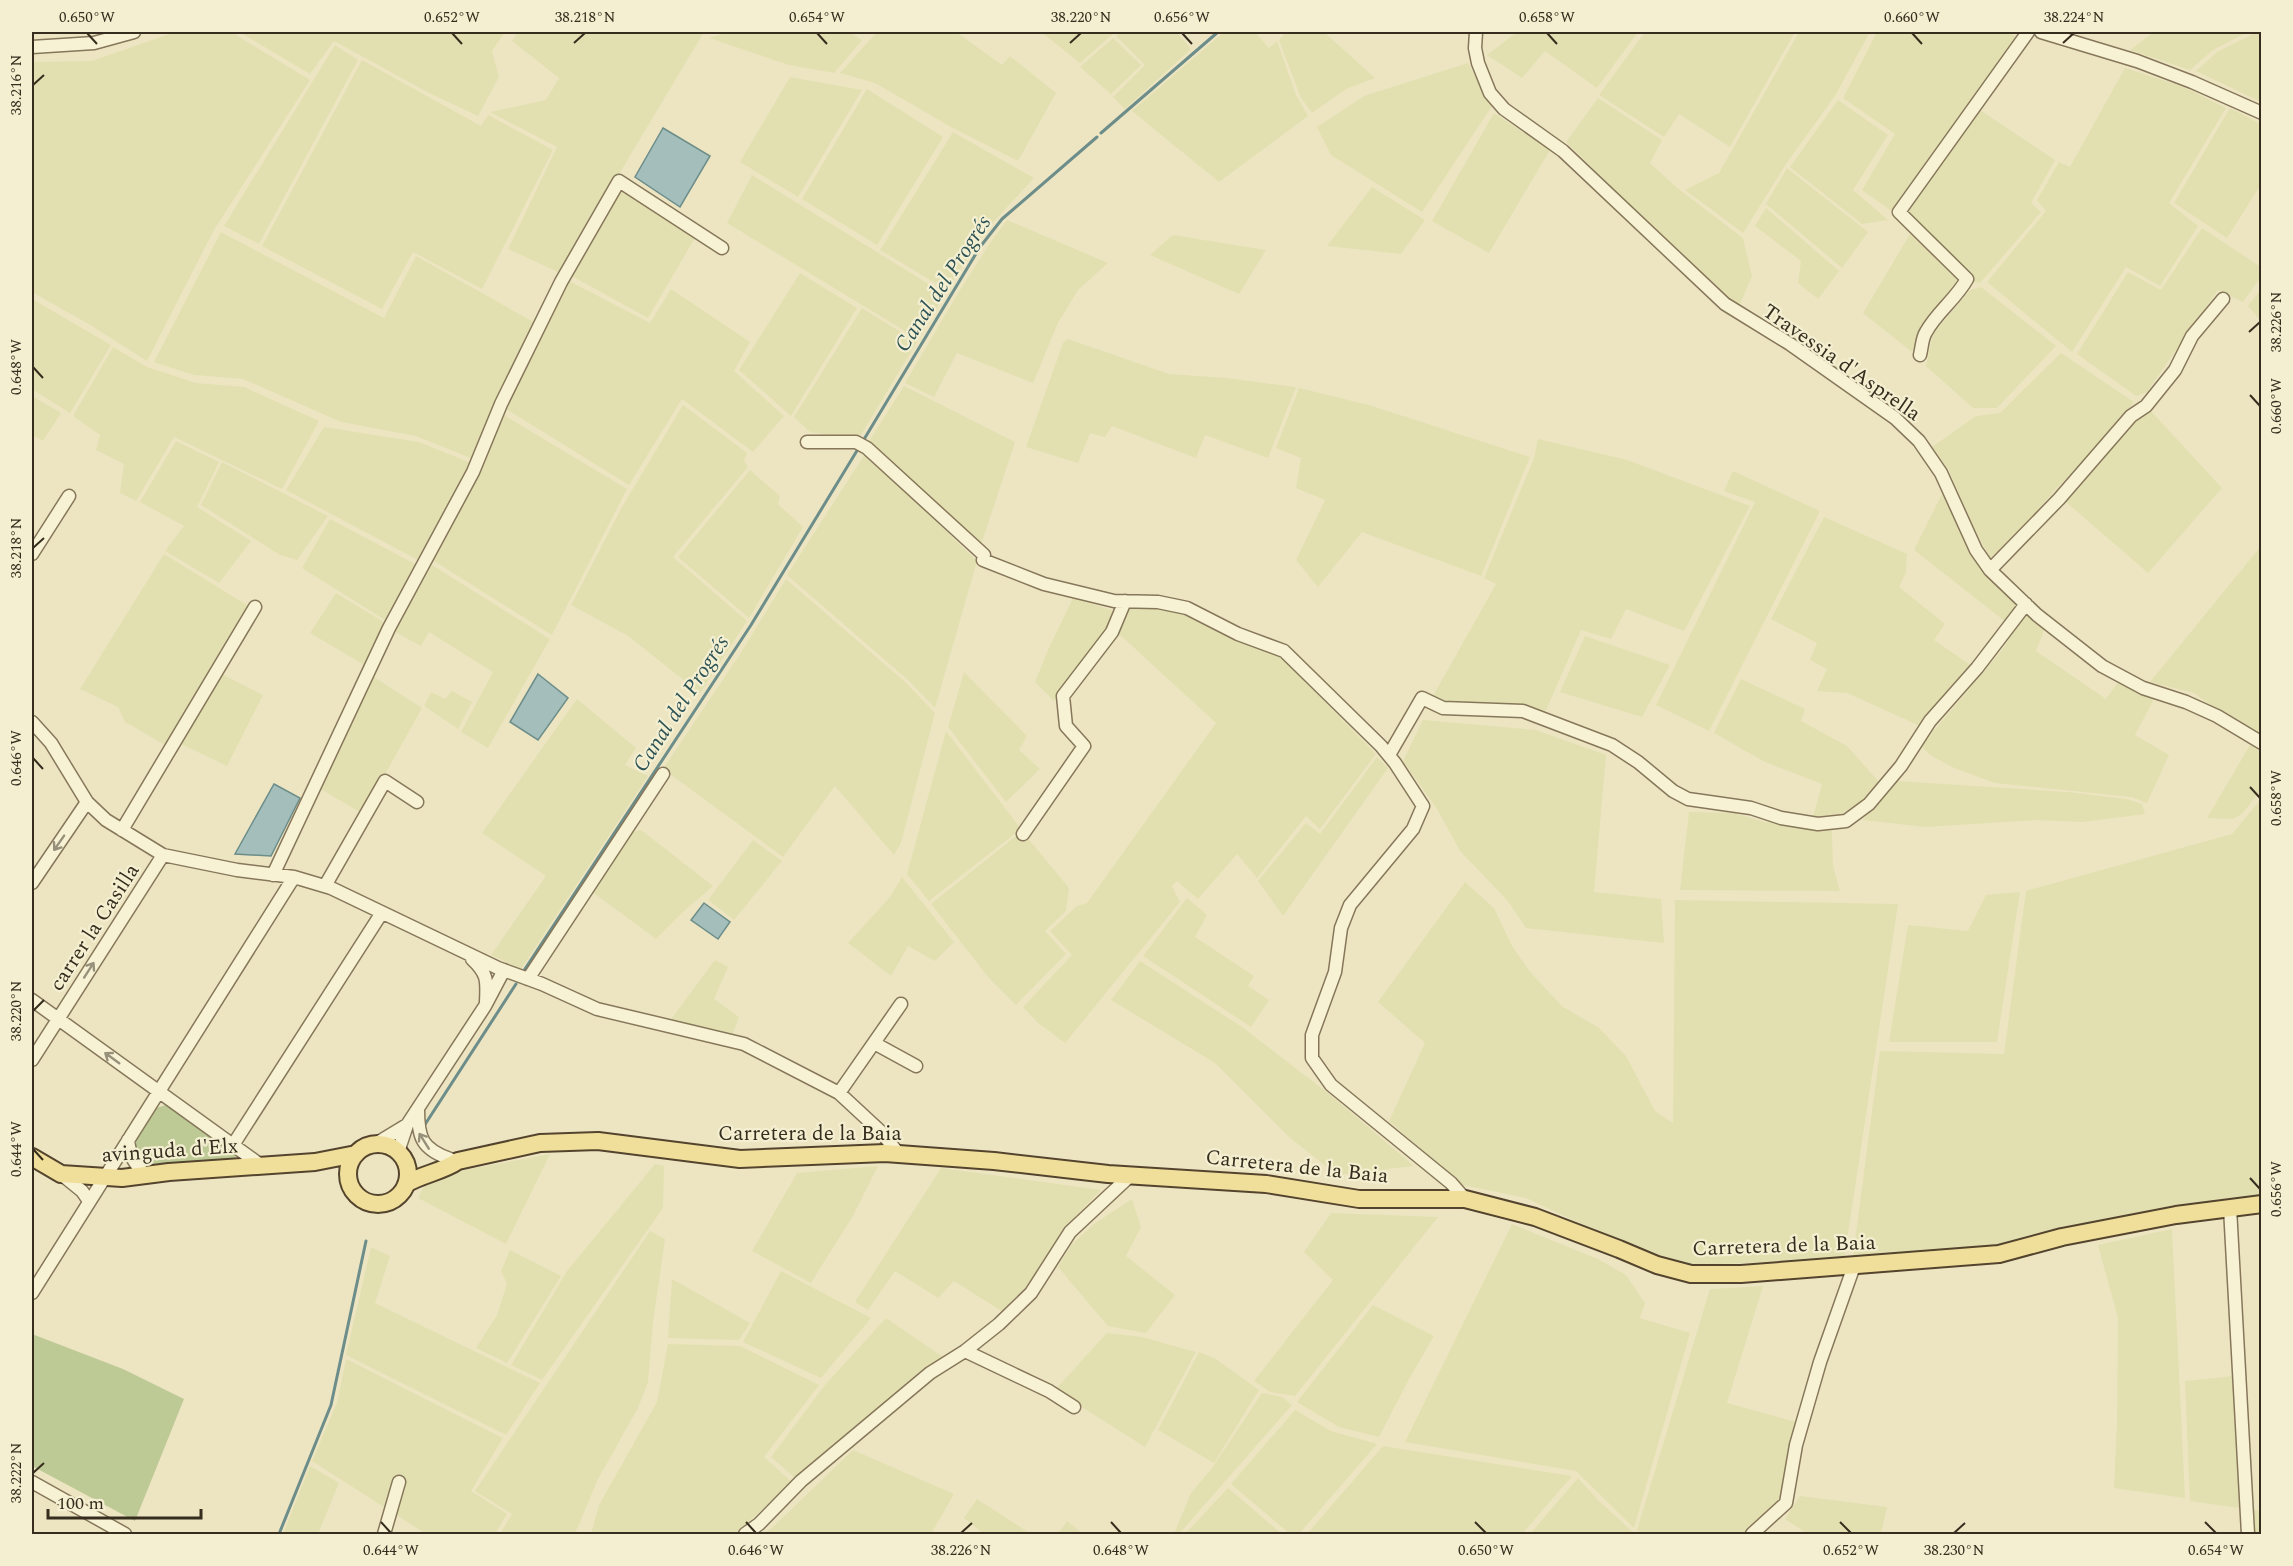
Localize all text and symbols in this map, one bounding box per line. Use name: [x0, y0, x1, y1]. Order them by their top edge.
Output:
text: 0.650°W: [59, 6, 115, 29]
text: 0.652°W: [424, 6, 480, 29]
text: 38.218°N: [555, 6, 615, 29]
text: 0.654°W: [789, 6, 845, 29]
text: 38.220°N: [1051, 6, 1111, 29]
text: 0.656°W: [1154, 6, 1210, 29]
text: 0.658°W: [1519, 6, 1575, 29]
text: 0.660°W: [1884, 6, 1940, 29]
text: 38.224°N: [2044, 6, 2104, 29]
text: 38.216°N: [5, 55, 28, 115]
water label: Canal del Progrés: [887, 209, 1000, 359]
text: 38.226°N: [2265, 292, 2288, 352]
street label: Travessia d'Asprella: [1756, 296, 1928, 430]
text: 0.648°W: [5, 339, 28, 395]
text: 0.660°W: [2265, 378, 2288, 434]
text: 38.218°N: [5, 518, 28, 578]
water label: Canal del Progrés: [625, 629, 738, 779]
text: 0.646°W: [5, 730, 28, 786]
text: 0.658°W: [2265, 770, 2288, 826]
one-way arrow: [53, 834, 65, 850]
street label: carrer la Casilla: [42, 857, 148, 998]
one-way arrow: [84, 962, 96, 979]
text: 38.220°N: [5, 981, 28, 1041]
one-way arrow: [104, 1052, 120, 1064]
street label: Carretera de la Baia: [718, 1118, 903, 1150]
text: 0.644°W: [5, 1121, 28, 1177]
street label: avinguda d'Elx: [101, 1130, 239, 1172]
one-way arrow: [418, 1132, 431, 1149]
street label: Carretera de la Baia: [1204, 1141, 1391, 1193]
text: 0.656°W: [2265, 1161, 2288, 1217]
street label: Carretera de la Baia: [1692, 1227, 1877, 1265]
text: 38.222°N: [5, 1443, 28, 1503]
scale bar: [48, 1482, 201, 1520]
text: 100 m: [57, 1490, 104, 1517]
text: 0.644°W: [363, 1539, 419, 1562]
text: 0.646°W: [728, 1539, 784, 1562]
text: 38.226°N: [931, 1539, 991, 1562]
text: 0.648°W: [1093, 1539, 1149, 1562]
text: 0.650°W: [1458, 1539, 1514, 1562]
text: 0.652°W: [1823, 1539, 1879, 1562]
text: 38.230°N: [1924, 1539, 1984, 1562]
text: 0.654°W: [2188, 1539, 2244, 1562]

